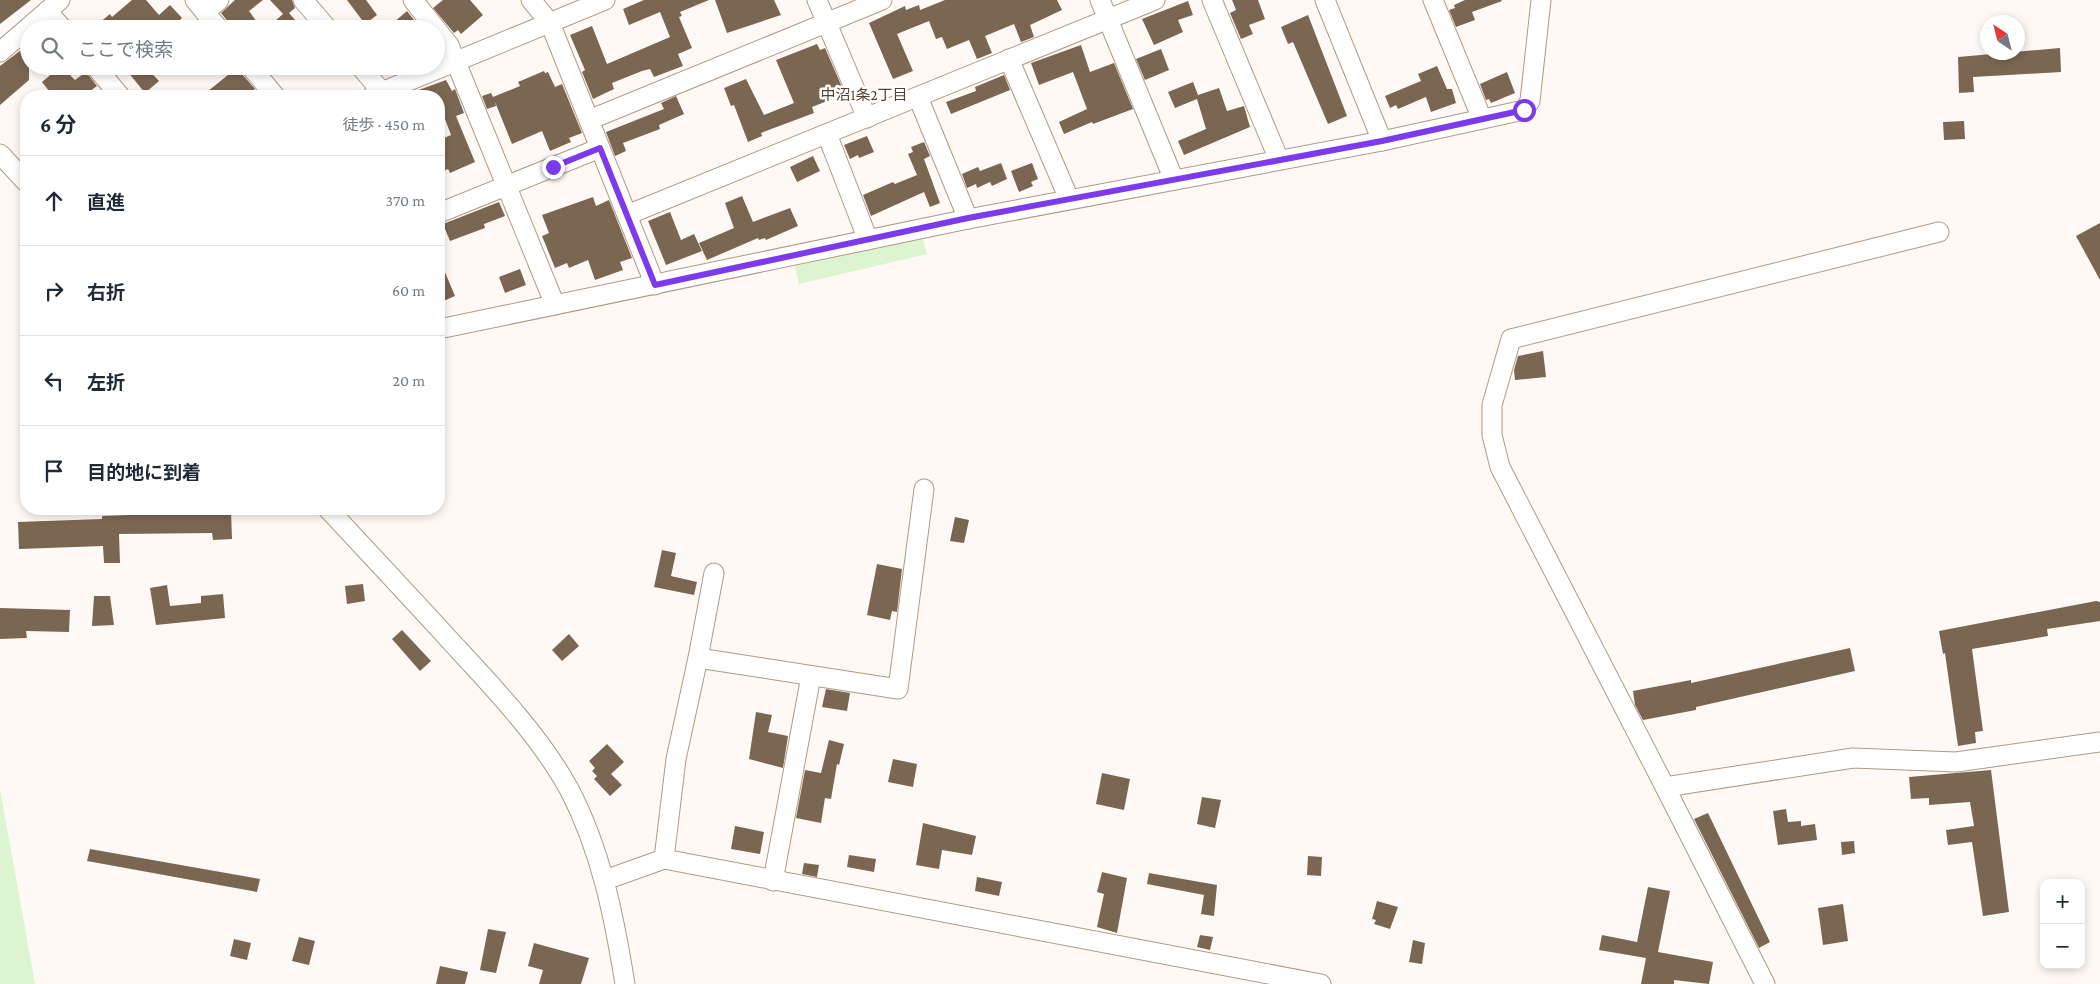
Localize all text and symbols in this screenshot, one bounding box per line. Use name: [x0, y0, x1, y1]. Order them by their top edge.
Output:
north arrow: [1980, 15, 2025, 60]
search box: [20, 20, 445, 75]
icon: search: [38, 34, 66, 62]
text: ここで検索: [78, 39, 173, 60]
district label: 中沼1条2丁目: [820, 87, 908, 103]
route start: [1513, 99, 1536, 122]
text: 6 分: [40, 113, 77, 137]
text: 徒歩 · 450 m: [343, 116, 425, 133]
route end: [542, 156, 565, 179]
icon: ahead: [40, 187, 68, 215]
text: 直進: [87, 192, 125, 213]
text: 370 m: [386, 192, 425, 209]
icon: right: [40, 277, 68, 305]
text: 右折: [87, 282, 125, 303]
text: 60 m: [392, 282, 425, 299]
icon: left: [40, 367, 68, 395]
text: 左折: [87, 372, 125, 393]
text: 20 m: [392, 372, 425, 389]
icon: arrive: [40, 457, 68, 485]
text: 目的地に到着: [87, 462, 201, 483]
map controls: [2040, 879, 2085, 969]
button: +: [2040, 879, 2085, 924]
button: −: [2040, 924, 2085, 969]

